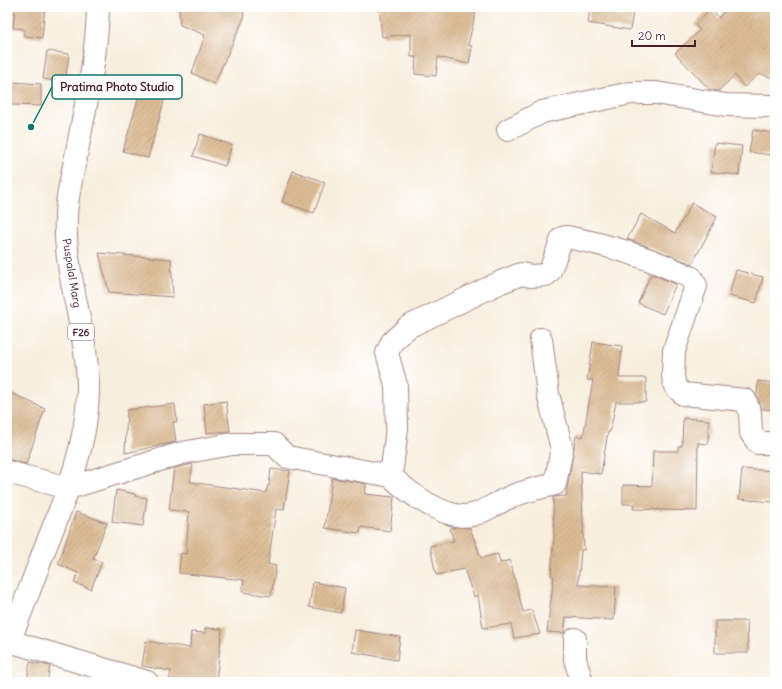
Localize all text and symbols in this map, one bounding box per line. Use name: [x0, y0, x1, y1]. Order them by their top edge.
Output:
scale bar: [632, 22, 695, 48]
text: 20 m: [638, 28, 666, 43]
callout: Pratima Photo Studio: [52, 75, 182, 99]
text: Pratima Photo Studio: [60, 79, 174, 94]
street label: Puspalal Marg: [60, 237, 84, 309]
road number: F26: [68, 324, 94, 340]

